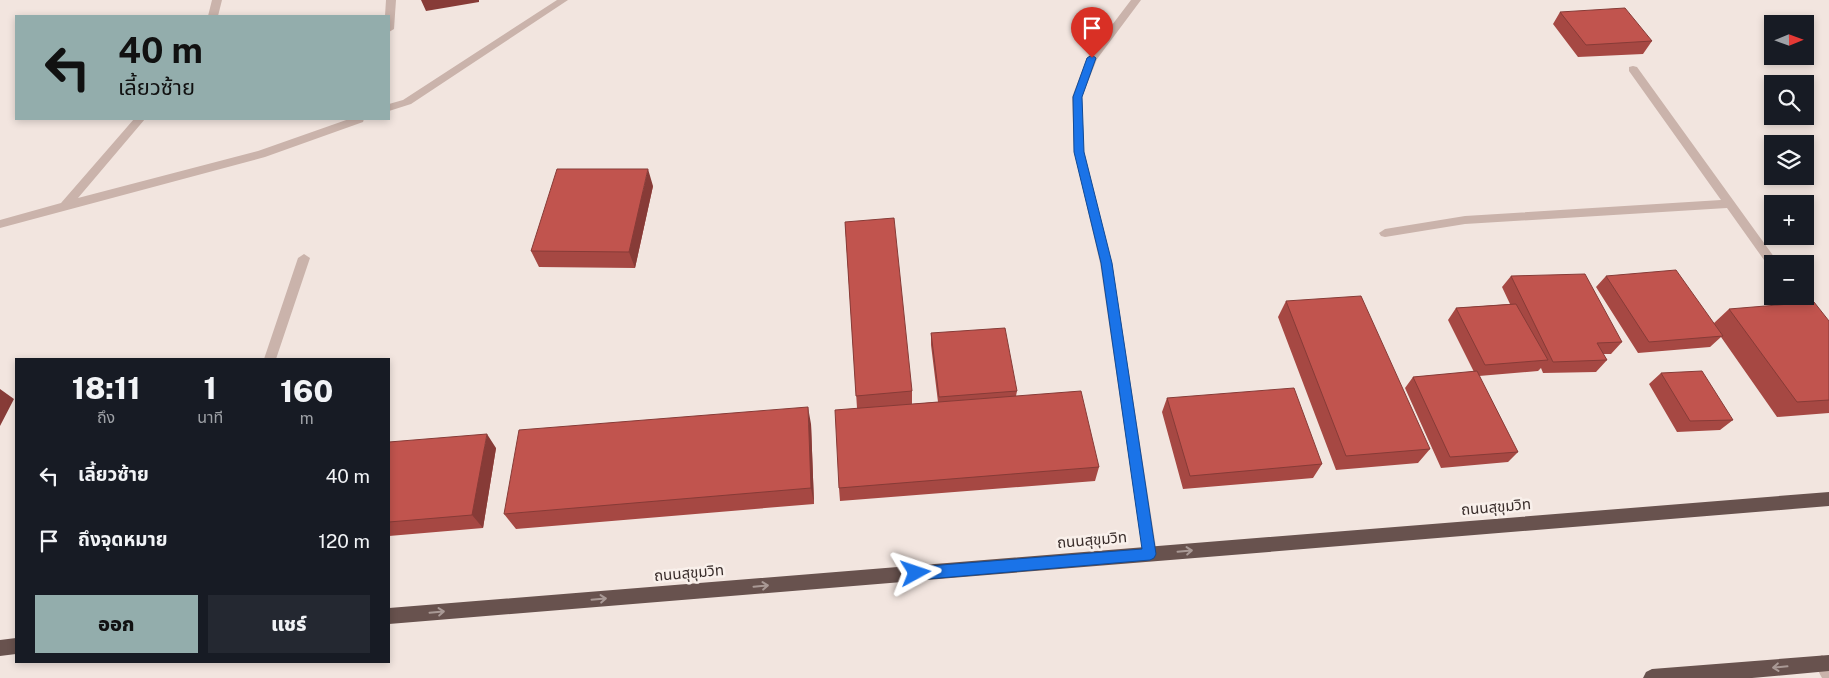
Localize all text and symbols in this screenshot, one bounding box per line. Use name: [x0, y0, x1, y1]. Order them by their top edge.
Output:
pin: [1071, 7, 1113, 58]
icon: arrive: [1078, 14, 1106, 42]
north arrow: [1764, 15, 1814, 65]
map controls: [1764, 15, 1814, 305]
text: 40 m: [118, 30, 203, 71]
icon: left: [35, 35, 100, 100]
text: เลี้ยวซ้าย: [118, 74, 195, 100]
button: search: [1764, 75, 1814, 125]
button: layers: [1764, 135, 1814, 185]
button: +: [1764, 195, 1814, 245]
button: −: [1764, 255, 1814, 305]
text: 18:11: [72, 370, 140, 406]
text: 1: [204, 370, 217, 406]
text: 160: [280, 373, 333, 409]
text: ถึง: [97, 408, 115, 427]
text: นาที: [197, 408, 223, 427]
text: m: [300, 409, 314, 428]
icon: left: [35, 462, 63, 490]
text: เลี้ยวซ้าย: [78, 463, 149, 485]
text: 40 m: [325, 465, 370, 487]
street label: ถนนสุขุมวิท: [1460, 495, 1532, 519]
icon: arrive: [35, 527, 63, 555]
text: ถึงจุดหมาย: [78, 528, 168, 550]
street label: ถนนสุขุมวิท: [1056, 528, 1128, 552]
text: 120 m: [318, 530, 370, 552]
position arrow: [889, 546, 941, 598]
one-way arrow: [1177, 547, 1193, 556]
street label: ถนนสุขุมวิท: [653, 561, 725, 585]
one-way arrow: [753, 581, 769, 591]
one-way arrow: [591, 594, 607, 604]
button: ออก: [35, 595, 198, 653]
button: แชร์: [208, 595, 370, 653]
one-way arrow: [429, 608, 445, 617]
one-way arrow: [1773, 662, 1789, 672]

